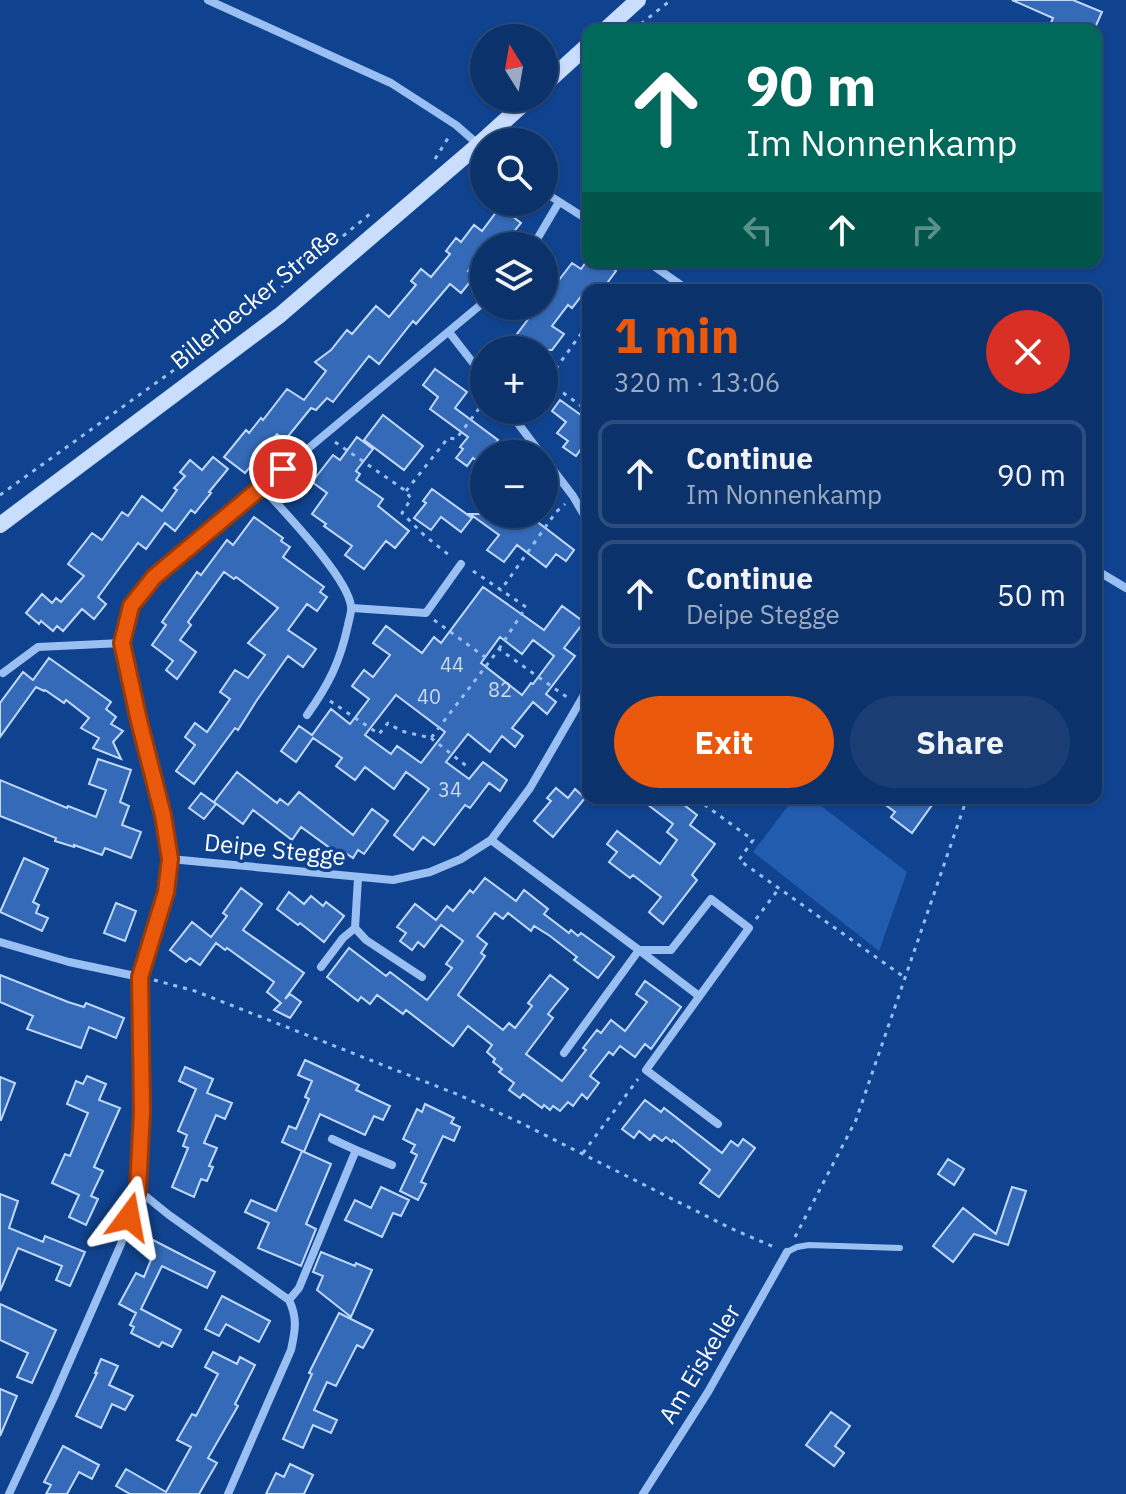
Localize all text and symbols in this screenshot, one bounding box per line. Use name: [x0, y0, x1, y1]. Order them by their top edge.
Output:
north arrow: [470, 24, 558, 112]
map controls: [470, 24, 558, 528]
text: 90 m: [746, 49, 876, 121]
icon: ahead: [614, 56, 718, 160]
text: Im Nonnenkamp: [746, 119, 1017, 166]
button: search: [470, 128, 558, 216]
icon: left: [736, 208, 780, 252]
icon: ahead: [820, 208, 864, 252]
icon: right: [904, 208, 948, 252]
street label: Billerbecker Straße: [163, 220, 345, 376]
button: layers: [470, 232, 558, 320]
text: 1 min: [614, 304, 739, 366]
button: close: [986, 310, 1070, 394]
button: +: [470, 336, 558, 424]
text: 320 m · 13:06: [614, 365, 780, 399]
pin: [249, 435, 317, 503]
text: Continue: [686, 438, 813, 477]
button: −: [470, 440, 558, 528]
icon: arrive: [261, 447, 305, 491]
icon: ahead: [618, 452, 662, 496]
text: 90 m: [997, 455, 1066, 494]
text: Im Nonnenkamp: [686, 477, 882, 511]
text: Continue: [686, 558, 813, 597]
icon: ahead: [618, 572, 662, 616]
text: 50 m: [997, 575, 1066, 614]
text: Deipe Stegge: [686, 597, 840, 631]
house number: 44: [440, 651, 464, 678]
house number: 82: [488, 676, 512, 703]
house number: 40: [417, 683, 441, 710]
button: Exit: [614, 696, 834, 788]
button: Share: [850, 696, 1070, 788]
house number: 34: [438, 776, 462, 803]
street label: Deipe Stegge: [203, 826, 347, 872]
position arrow: [87, 1175, 171, 1259]
street label: Am Eiskeller: [651, 1298, 747, 1429]

